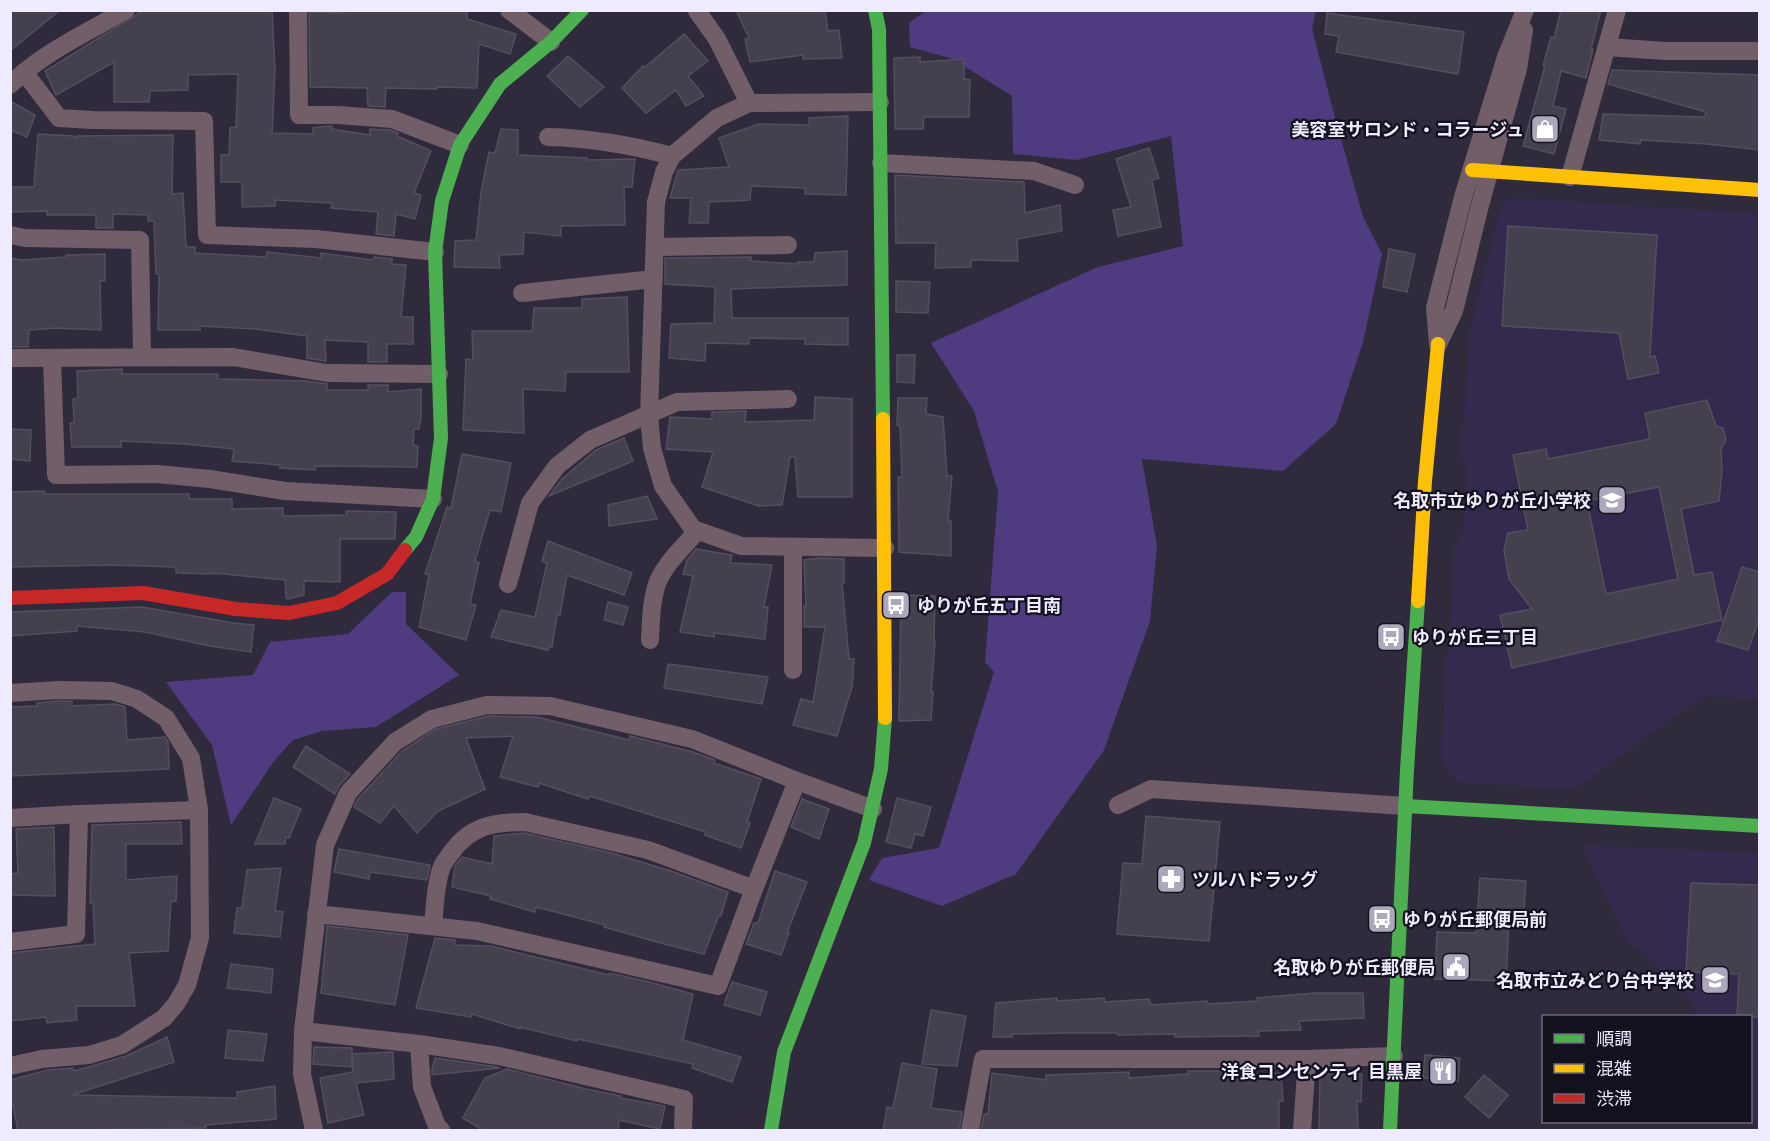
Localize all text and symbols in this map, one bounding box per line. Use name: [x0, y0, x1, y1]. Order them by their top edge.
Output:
shop icon: 美容室サロンド・コラージュ: [1529, 113, 1561, 145]
place label: 美容室サロンド・コラージュ: [1292, 119, 1524, 140]
school or university icon: 名取市立ゆりが丘小学校: [1596, 484, 1628, 516]
place label: 名取市立ゆりが丘小学校: [1393, 490, 1591, 511]
bus stop icon: ゆりが丘五丁目南: [880, 589, 912, 621]
place label: ゆりが丘五丁目南: [917, 595, 1061, 616]
bus stop icon: ゆりが丘三丁目: [1375, 621, 1407, 653]
place label: ゆりが丘三丁目: [1412, 627, 1538, 648]
pharmacy icon: ツルハドラッグ: [1155, 863, 1187, 895]
place label: ツルハドラッグ: [1192, 869, 1318, 890]
bus stop icon: ゆりが丘郵便局前: [1366, 903, 1398, 935]
place label: ゆりが丘郵便局前: [1403, 909, 1547, 930]
public building icon: 名取ゆりが丘郵便局: [1440, 951, 1472, 983]
place label: 名取ゆりが丘郵便局: [1273, 957, 1435, 978]
school or university icon: 名取市立みどり台中学校: [1699, 964, 1731, 996]
place label: 名取市立みどり台中学校: [1496, 970, 1694, 991]
legend: [1542, 1015, 1752, 1123]
text: 順調: [1596, 1028, 1632, 1049]
restaurant icon: 洋食コンセンティ 目黒屋: [1427, 1055, 1459, 1087]
text: 混雑: [1596, 1058, 1632, 1079]
place label: 洋食コンセンティ 目黒屋: [1221, 1061, 1422, 1082]
text: 渋滞: [1596, 1088, 1632, 1109]

